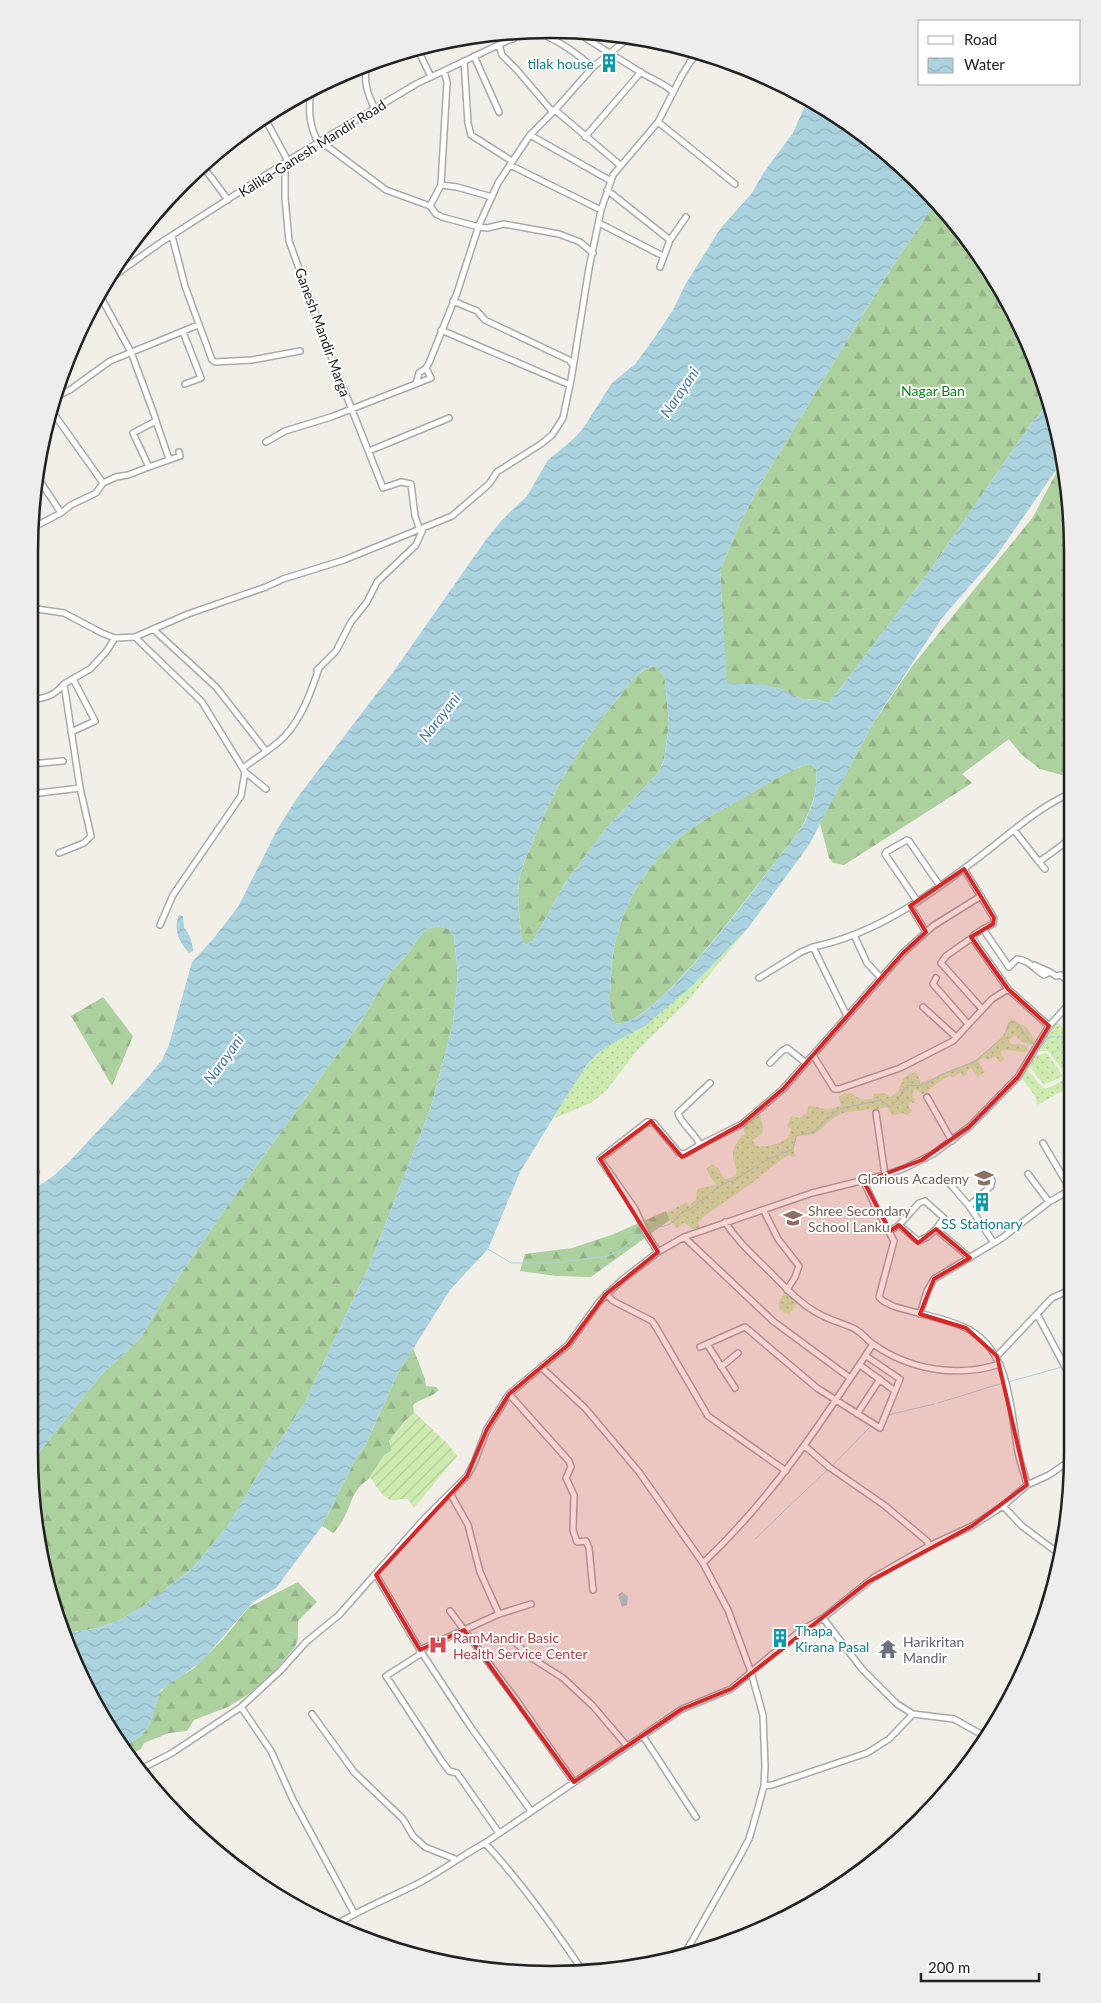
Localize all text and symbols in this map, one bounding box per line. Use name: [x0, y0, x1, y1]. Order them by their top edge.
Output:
legend: [918, 20, 1081, 85]
text: Road: [964, 30, 997, 48]
building icon: tilak house: [598, 52, 620, 74]
place label: tilak house: [527, 55, 594, 72]
text: Water: [964, 55, 1005, 73]
street label: Kalika-Ganesh Mandir Road: [235, 96, 389, 200]
street label: Ganesh Mandir Marga: [292, 265, 354, 399]
water label: Narayani: [656, 363, 703, 420]
park label: Nagar Ban: [901, 382, 965, 399]
water label: Narayani: [415, 689, 464, 745]
water label: Narayani: [199, 1030, 247, 1087]
school or university icon: Glorious Academy: [973, 1167, 995, 1189]
place label: Glorious Academy: [857, 1170, 970, 1187]
building icon: SS Stationary: [971, 1191, 993, 1213]
place label: Shree Secondary School Lanku: [808, 1202, 912, 1235]
school or university icon: Shree Secondary School Lanku: [782, 1207, 804, 1229]
place label: SS Stationary: [941, 1215, 1024, 1232]
place label: Thapa Kirana Pasal: [795, 1622, 869, 1655]
building icon: Thapa Kirana Pasal: [769, 1627, 791, 1649]
place label: RamMandir Basic Health Service Center: [453, 1629, 588, 1662]
place label: Harikritan Mandir: [903, 1633, 964, 1666]
hospital icon: RamMandir Basic Health Service Center: [427, 1634, 449, 1656]
temple icon: Harikritan Mandir: [877, 1638, 899, 1660]
scale bar: [921, 1950, 1038, 1982]
text: 200 m: [928, 1958, 970, 1976]

